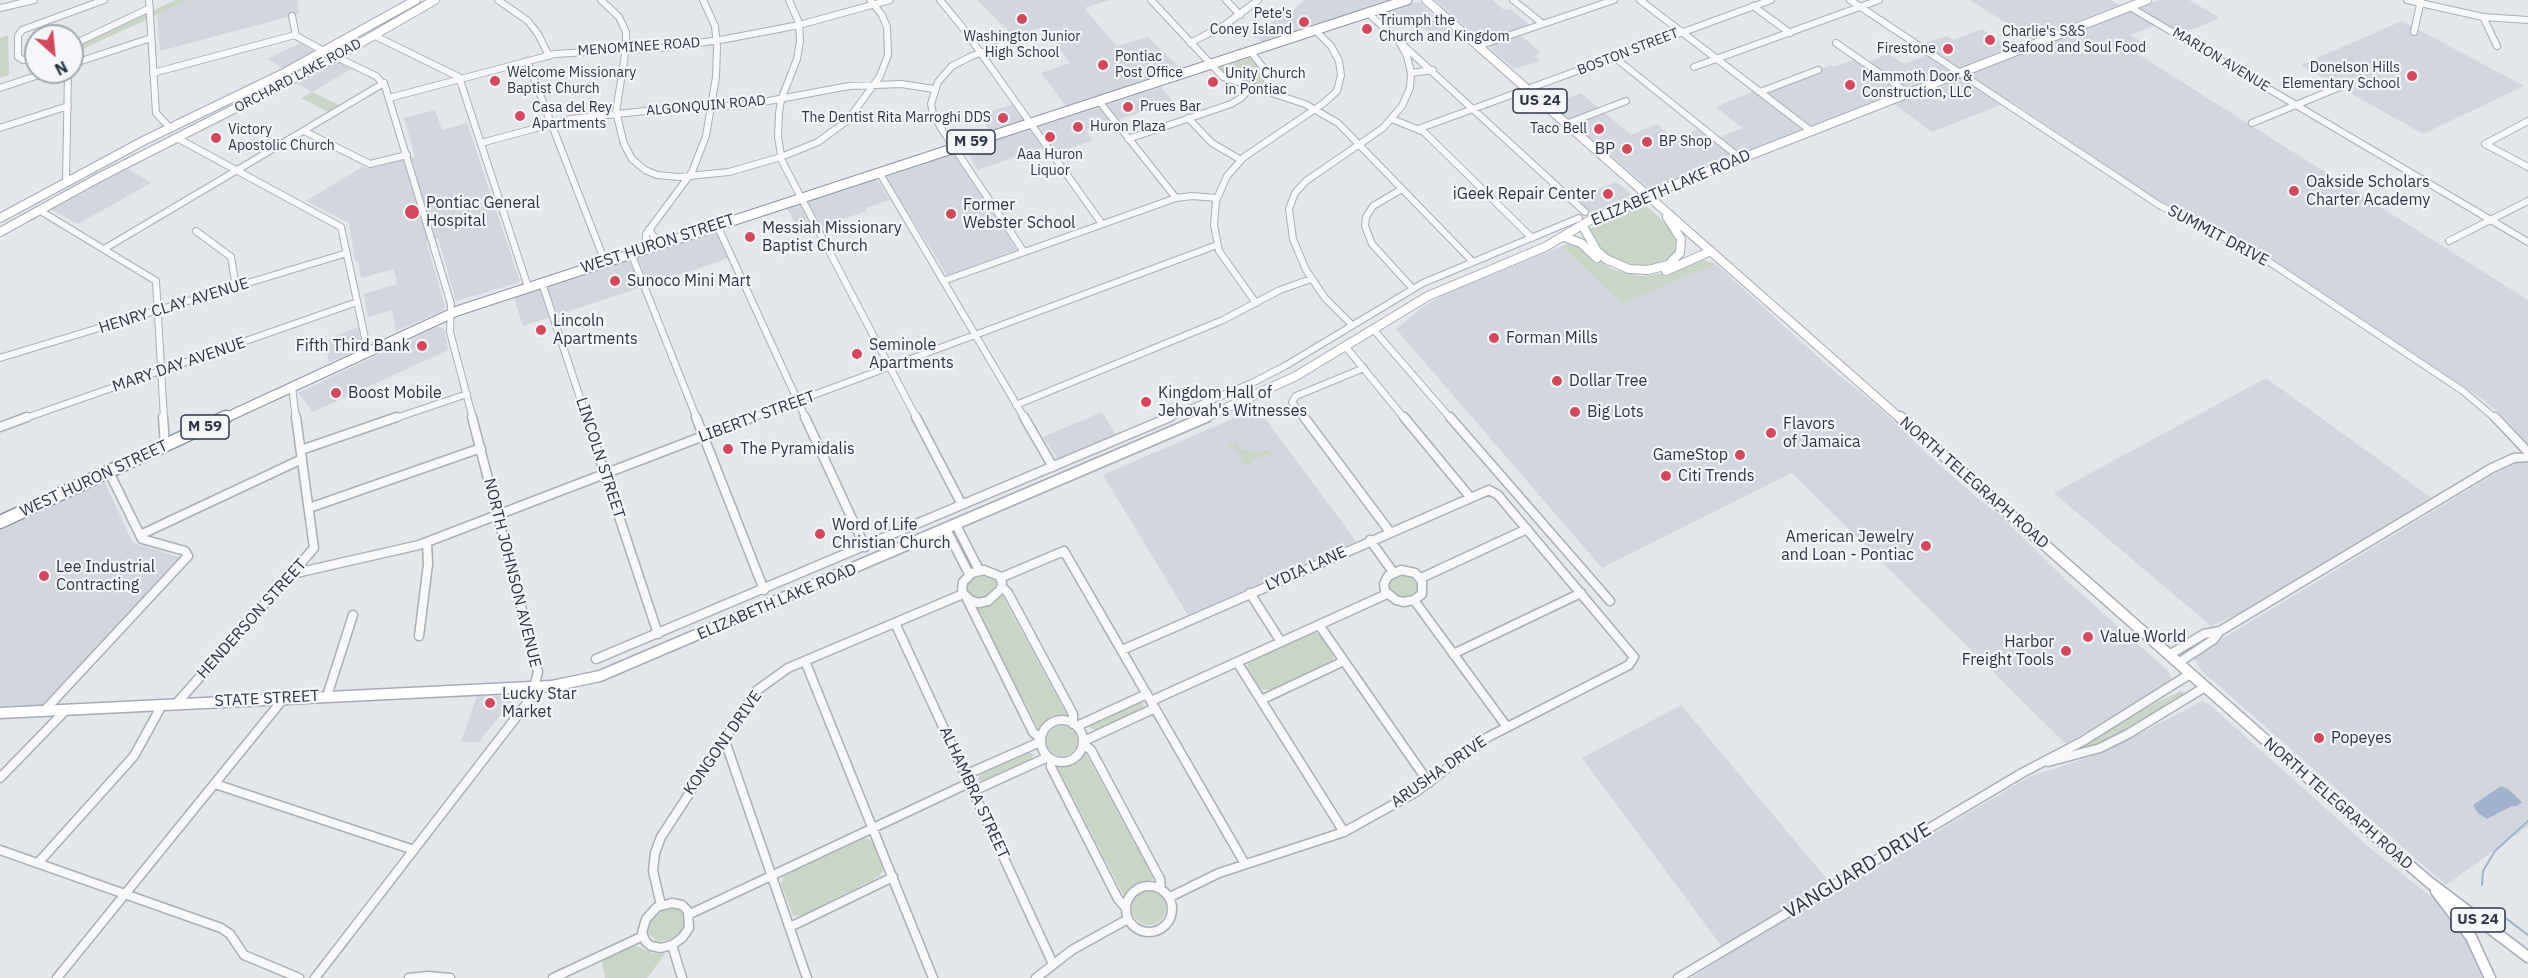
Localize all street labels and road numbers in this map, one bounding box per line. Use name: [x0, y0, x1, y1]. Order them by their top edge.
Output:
street label: MARION AVENUE: [2169, 24, 2273, 96]
street label: BOSTON STREET: [1575, 25, 1681, 79]
street label: MENOMINEE ROAD: [577, 34, 701, 60]
street label: ORCHARD LAKE ROAD: [232, 35, 364, 117]
road number: US 24: [1513, 89, 1567, 113]
street label: ALGONQUIN ROAD: [645, 92, 767, 120]
road number: M 59: [947, 130, 995, 154]
street label: ELIZABETH LAKE ROAD: [1588, 146, 1754, 230]
street label: SUMMIT DRIVE: [2164, 201, 2272, 271]
street label: WEST HURON STREET: [579, 210, 737, 278]
street label: HENRY CLAY AVENUE: [97, 274, 251, 338]
street label: MARY DAY AVENUE: [110, 333, 248, 397]
street label: LIBERTY STREET: [696, 387, 818, 447]
street label: LINCOLN STREET: [571, 395, 629, 521]
street label: NORTH TELEGRAPH ROAD: [1896, 413, 2052, 553]
road number: M 59: [181, 415, 229, 439]
street label: WEST HURON STREET: [17, 436, 171, 522]
street label: NORTH JOHNSON AVENUE: [479, 476, 545, 670]
street label: LYDIA LANE: [1262, 543, 1350, 595]
street label: HENDERSON STREET: [193, 555, 311, 683]
street label: ELIZABETH LAKE ROAD: [694, 560, 860, 644]
street label: STATE STREET: [214, 687, 320, 711]
street label: KONGONI DRIVE: [680, 687, 766, 799]
street label: ALHAMBRA STREET: [935, 724, 1013, 862]
street label: ARUSHA DRIVE: [1388, 732, 1490, 812]
street label: NORTH TELEGRAPH ROAD: [2260, 734, 2416, 874]
street label: VANGUARD DRIVE: [1780, 818, 1936, 924]
road number: US 24: [2451, 908, 2505, 932]

